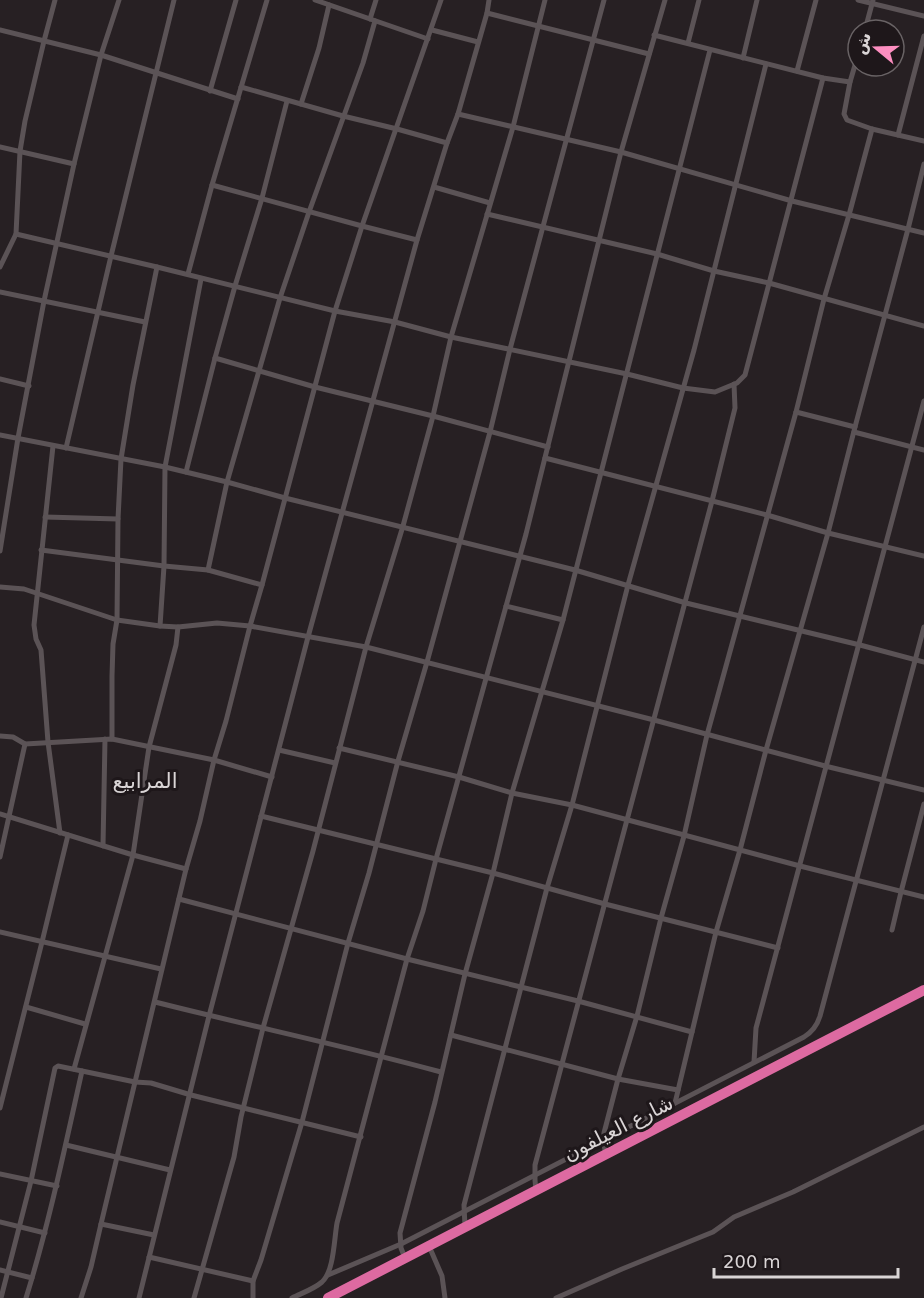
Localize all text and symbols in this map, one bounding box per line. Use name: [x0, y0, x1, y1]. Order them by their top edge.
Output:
north arrow: [846, 18, 906, 78]
text: ش: [850, 30, 875, 57]
district label: المرابيع: [112, 769, 178, 793]
street label: شارع العيلفون: [559, 1090, 677, 1166]
scale bar: [714, 1241, 898, 1279]
text: 200 m: [723, 1251, 781, 1272]

